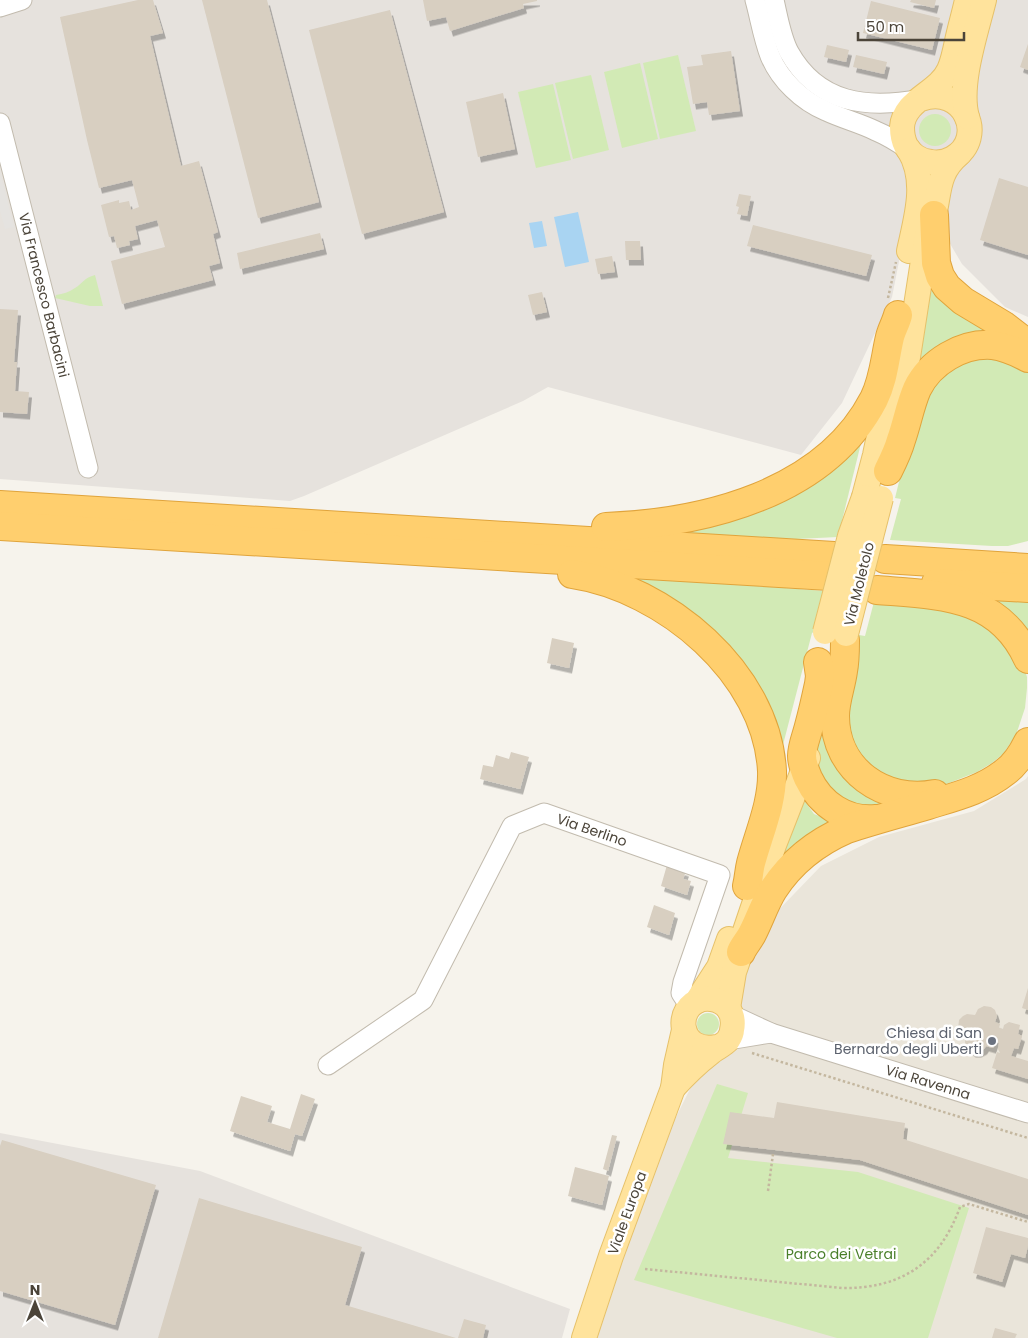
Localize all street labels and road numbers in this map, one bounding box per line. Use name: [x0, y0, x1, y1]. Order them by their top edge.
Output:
street label: Via Francesco Barbacini: [14, 211, 74, 379]
street label: Via Moletolo: [839, 540, 879, 628]
street label: Via Berlino: [554, 809, 630, 851]
street label: Via Ravenna: [883, 1060, 973, 1104]
street label: Viale Europa: [603, 1168, 651, 1258]

